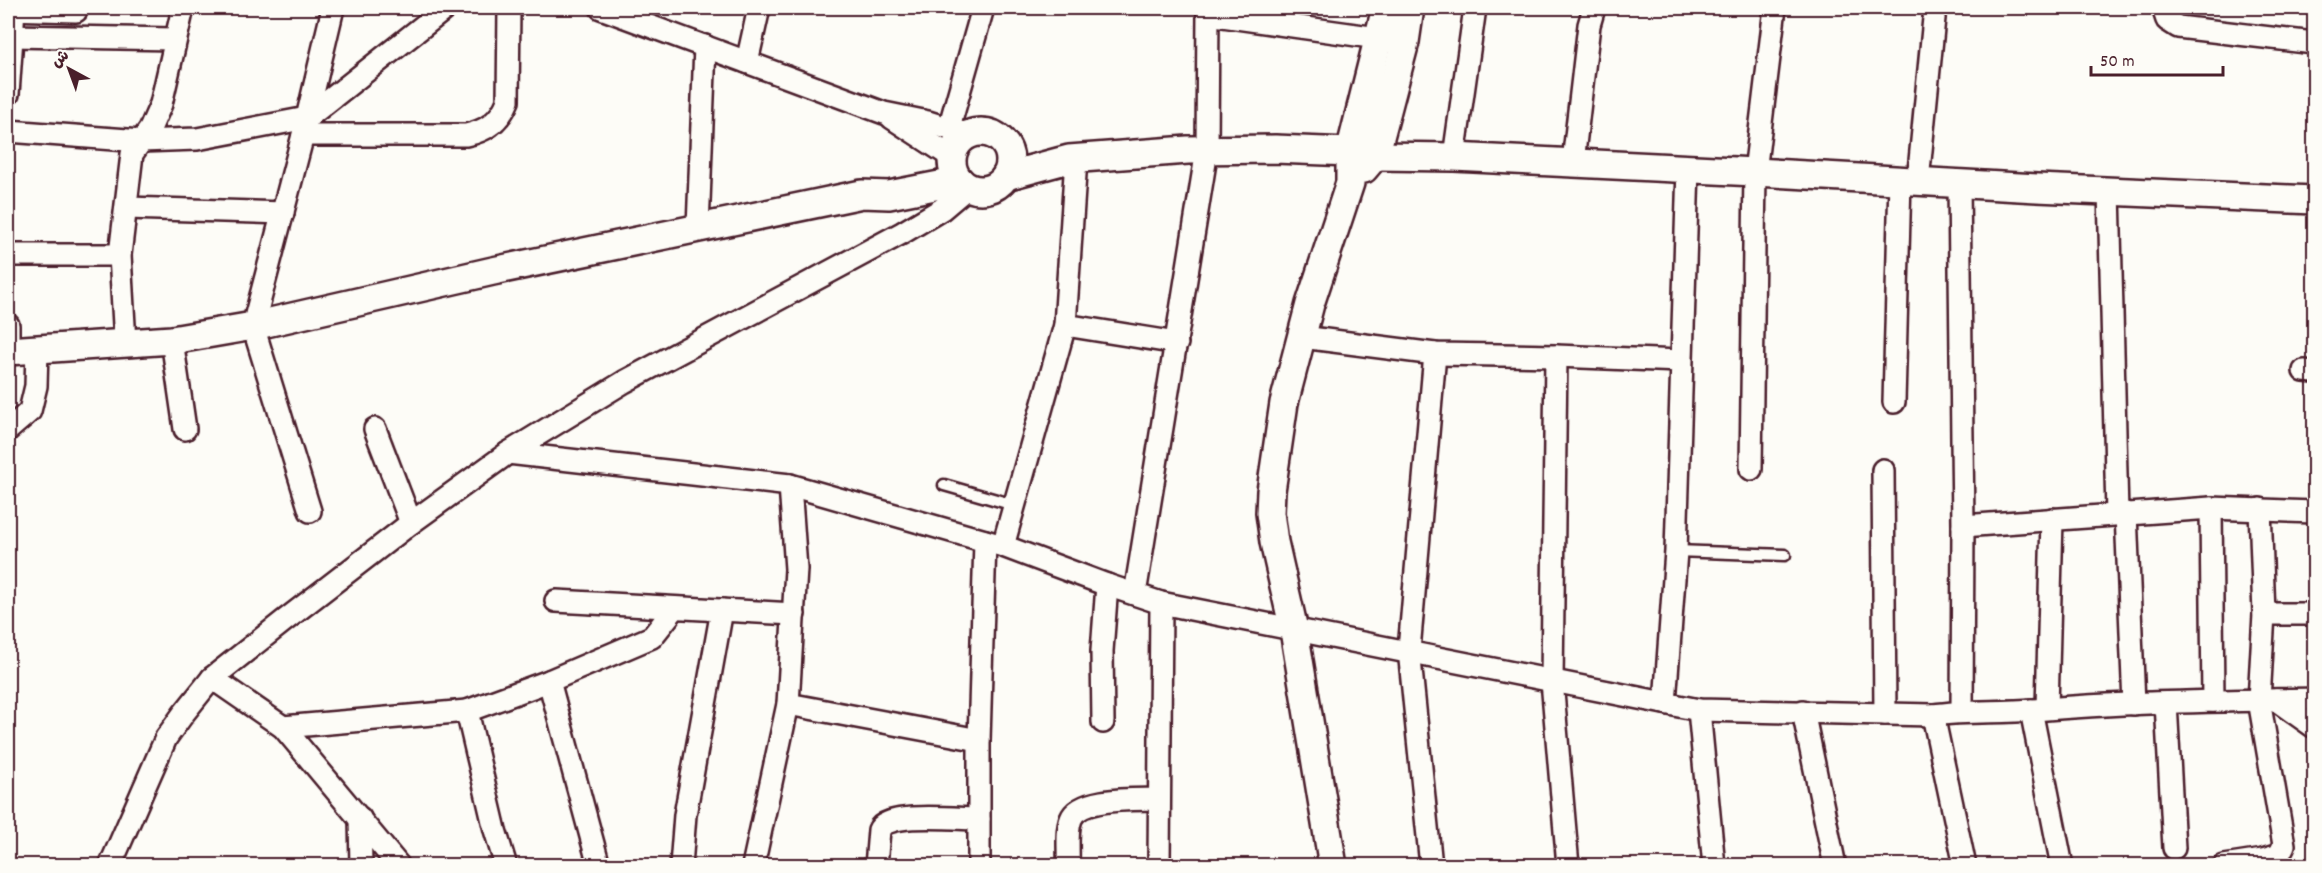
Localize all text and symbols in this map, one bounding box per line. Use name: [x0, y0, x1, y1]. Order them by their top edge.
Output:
north arrow: [39, 39, 99, 99]
scale bar: [2091, 39, 2223, 77]
text: ش: [47, 45, 75, 74]
text: 50 m: [2100, 50, 2135, 75]

